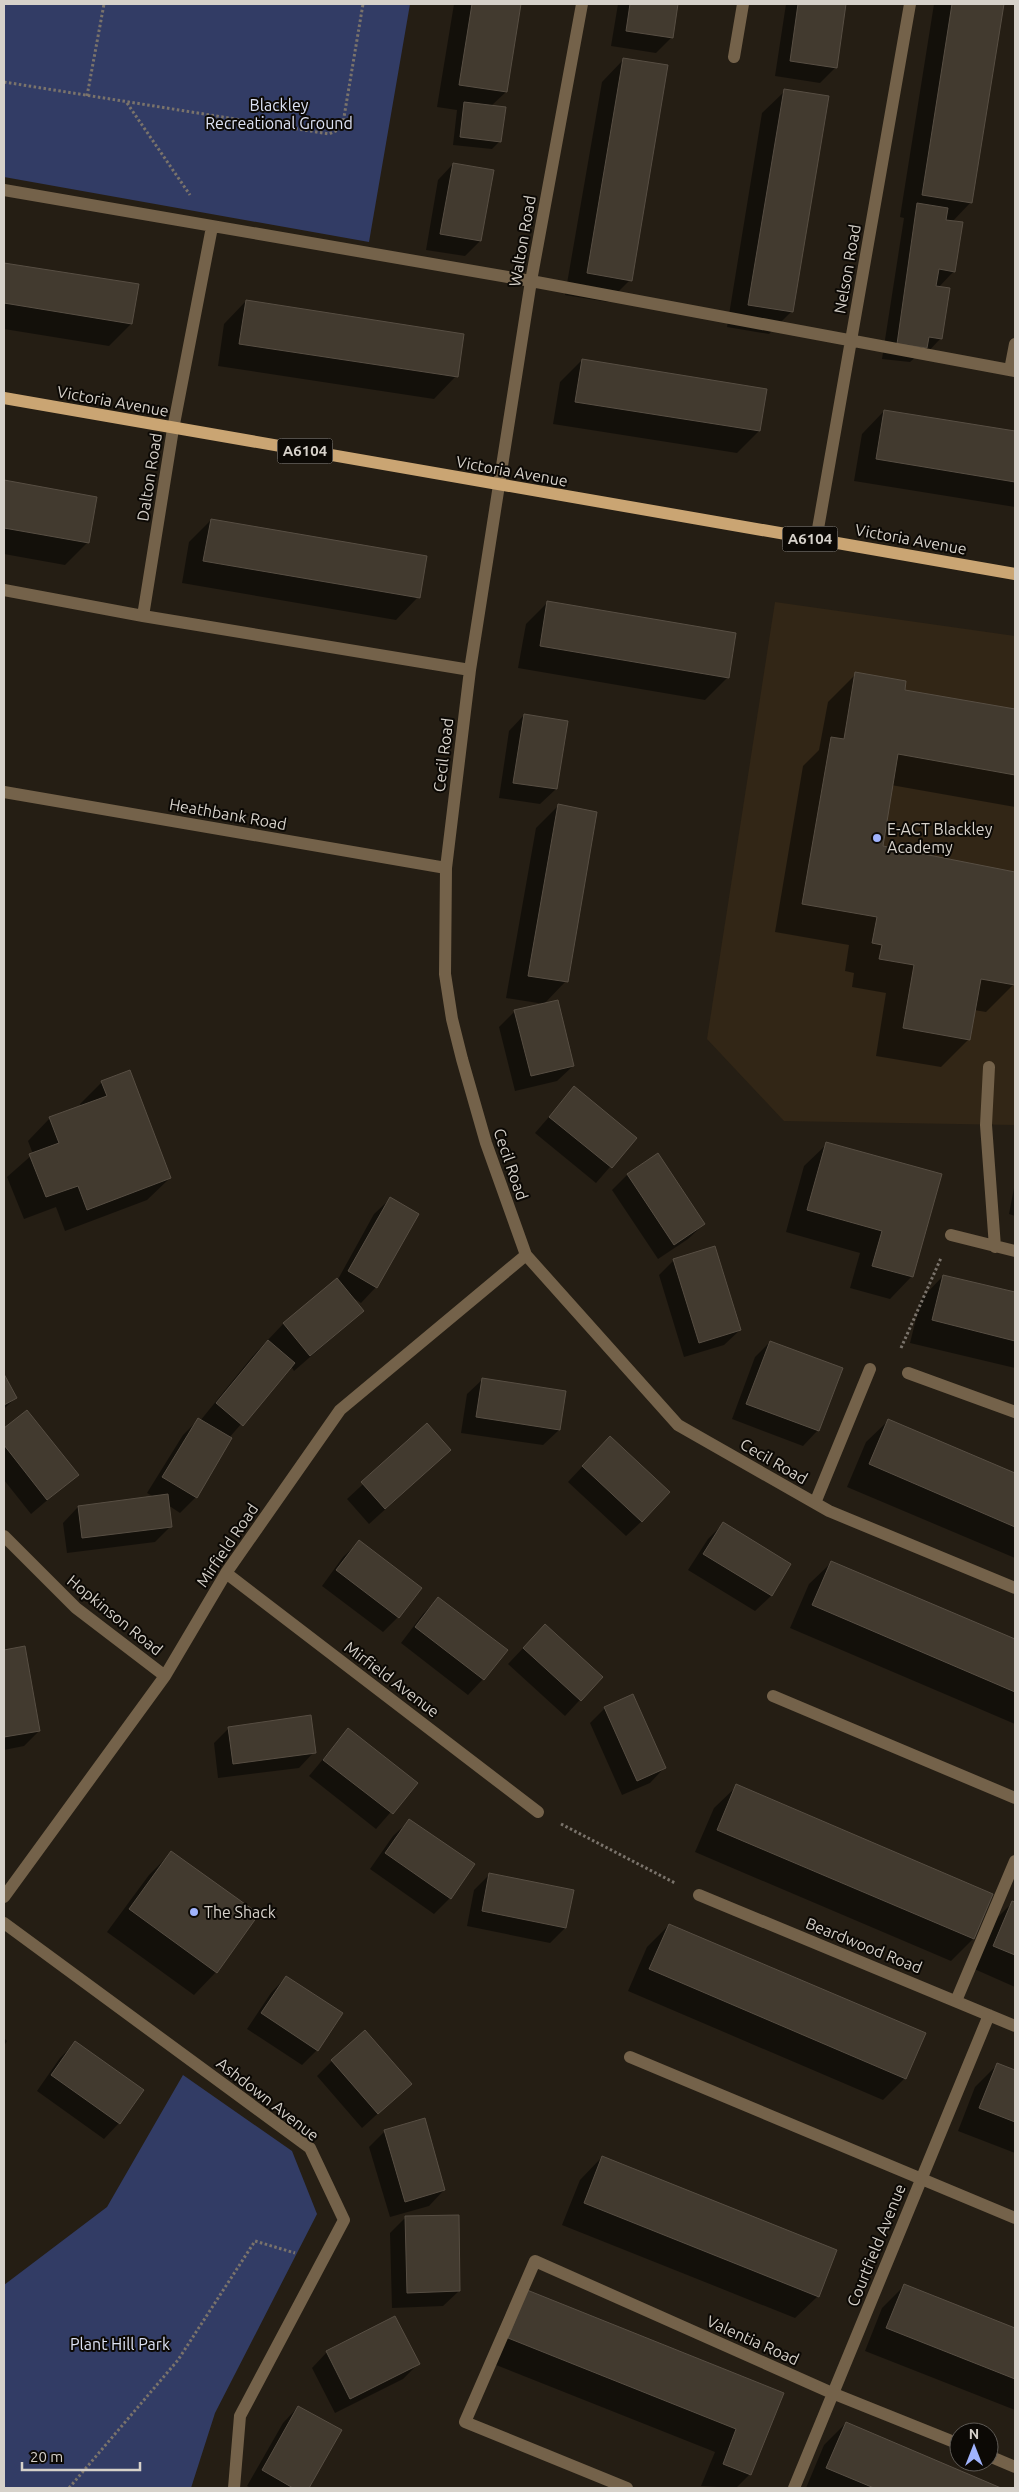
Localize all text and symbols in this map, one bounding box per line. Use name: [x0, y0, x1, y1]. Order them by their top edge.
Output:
park label: Blackley Recreational Ground: [205, 96, 353, 132]
street label: Walton Road: [505, 194, 539, 288]
street label: Nelson Road: [830, 223, 864, 315]
street label: Victoria Avenue: [56, 382, 170, 420]
street label: Dalton Road: [133, 432, 165, 522]
road number: A6104: [278, 438, 332, 464]
street label: Victoria Avenue: [455, 452, 569, 490]
street label: Victoria Avenue: [854, 520, 968, 558]
road number: A6104: [782, 526, 838, 552]
street label: Cecil Road: [430, 717, 456, 793]
street label: Heathbank Road: [168, 795, 288, 833]
place label: E-ACT Blackley Academy: [887, 820, 993, 856]
marker: E-ACT Blackley Academy: [871, 832, 883, 844]
street label: Cecil Road: [490, 1126, 532, 1202]
street label: Cecil Road: [737, 1435, 811, 1487]
street label: Mirfield Road: [192, 1500, 262, 1590]
street label: Hopkinson Road: [64, 1571, 166, 1659]
street label: Mirfield Avenue: [341, 1638, 443, 1720]
place label: The Shack: [204, 1903, 276, 1921]
marker: The Shack: [188, 1906, 200, 1918]
street label: Beardwood Road: [803, 1913, 925, 1977]
street label: Ashdown Avenue: [213, 2054, 323, 2144]
street label: Courtfield Avenue: [843, 2181, 909, 2309]
street label: Valentia Road: [704, 2312, 802, 2368]
park label: Plant Hill Park: [70, 2335, 170, 2353]
north arrow: [949, 2422, 999, 2472]
text: N: [969, 2426, 979, 2442]
scale bar: [22, 2440, 140, 2472]
text: 20 m: [30, 2448, 63, 2465]

